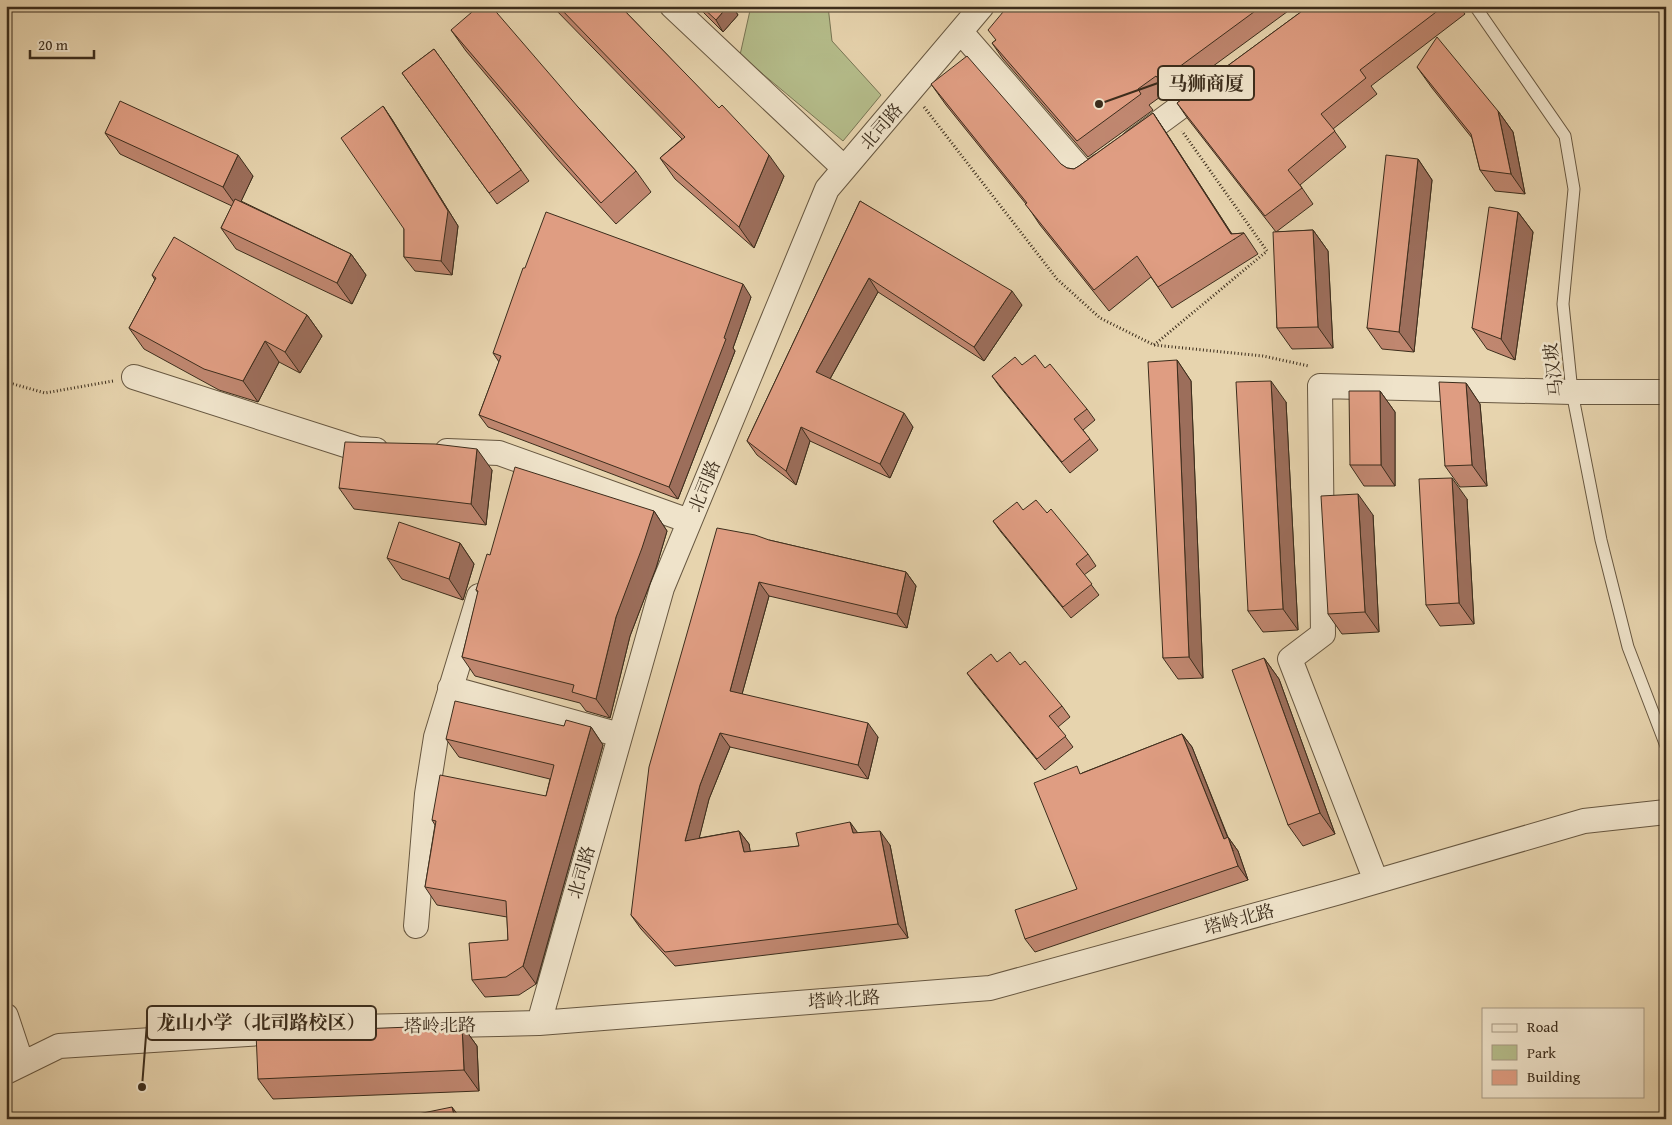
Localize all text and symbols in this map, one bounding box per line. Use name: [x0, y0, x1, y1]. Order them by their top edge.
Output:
scale bar: [30, 28, 94, 60]
text: 20 m: [38, 34, 69, 55]
callout: 马狮商厦: [1158, 66, 1254, 100]
text: 马狮商厦: [1168, 69, 1244, 97]
street label: 北司路: [853, 97, 909, 155]
street label: 马汉坡: [1536, 342, 1570, 398]
street label: 北司路: [681, 456, 727, 516]
street label: 北司路: [561, 842, 601, 902]
street label: 塔岭北路: [1201, 897, 1277, 941]
street label: 塔岭北路: [807, 983, 881, 1015]
callout: 龙山小学（北司路校区）: [147, 1006, 376, 1040]
text: 龙山小学（北司路校区）: [156, 1008, 366, 1036]
legend: [1482, 1008, 1644, 1098]
street label: 塔岭北路: [404, 1011, 476, 1039]
text: Road: [1527, 1016, 1558, 1037]
text: Park: [1527, 1042, 1556, 1063]
text: Building: [1527, 1066, 1581, 1087]

